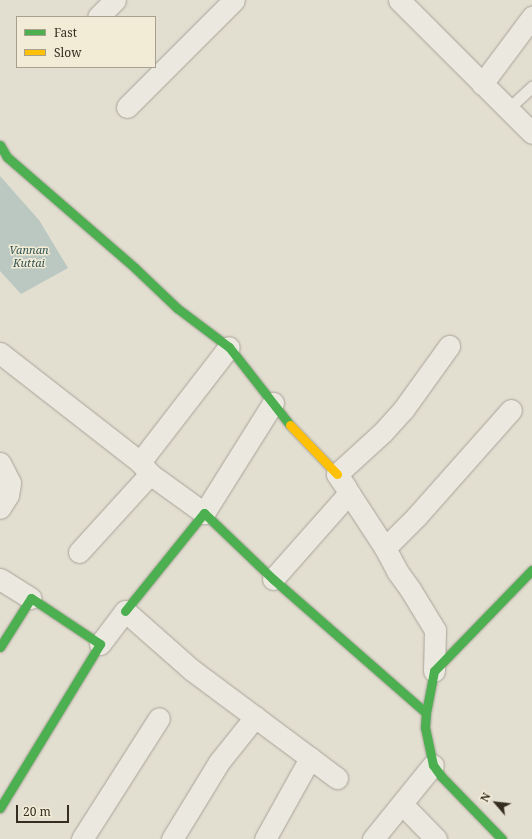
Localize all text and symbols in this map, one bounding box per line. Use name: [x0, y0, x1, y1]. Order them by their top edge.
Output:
legend: [16, 16, 156, 68]
text: Fast: [54, 24, 77, 41]
text: Slow: [54, 44, 82, 61]
water label: Vannan Kuttai: [9, 244, 49, 270]
north arrow: [476, 783, 516, 823]
text: N: [476, 790, 494, 804]
scale bar: [18, 797, 71, 823]
text: 20 m: [23, 803, 51, 820]

